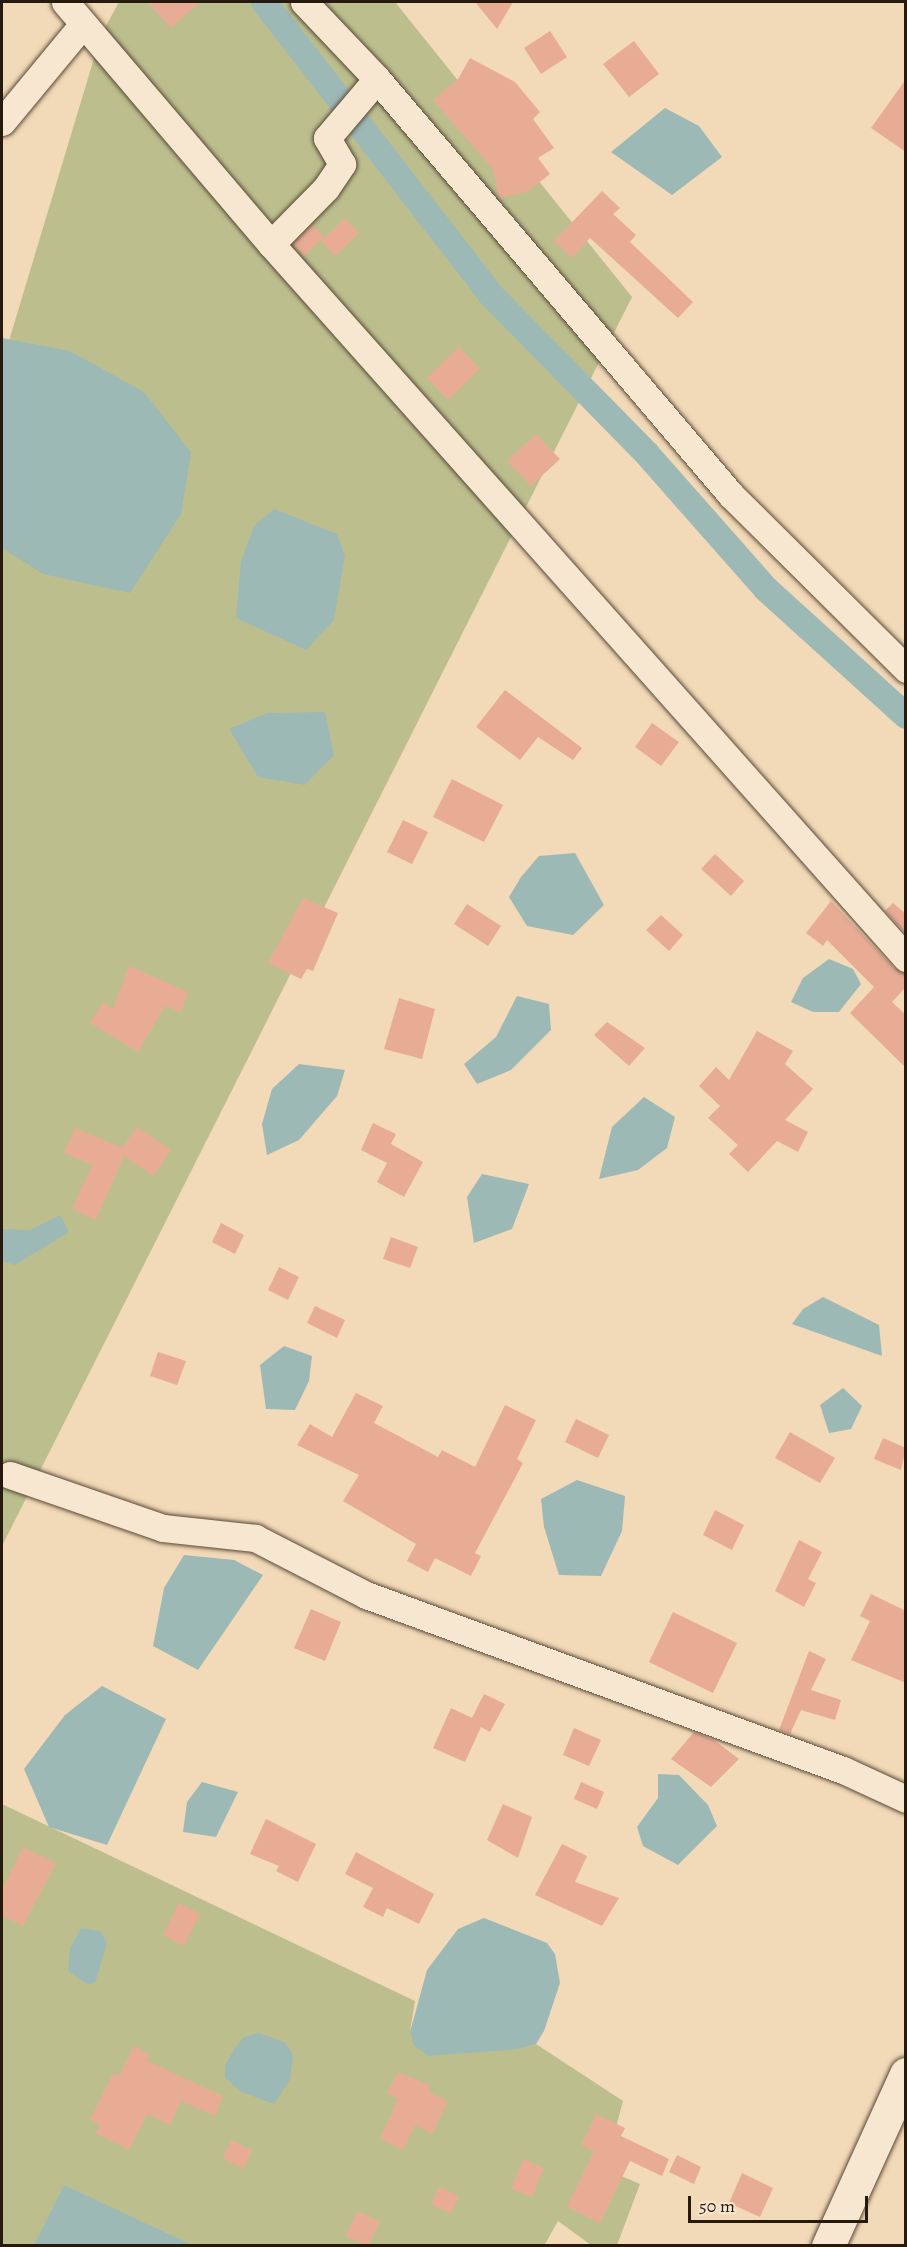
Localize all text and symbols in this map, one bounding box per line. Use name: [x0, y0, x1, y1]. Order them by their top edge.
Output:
scale bar: [691, 2184, 871, 2222]
text: 50 m: [699, 2194, 735, 2218]

